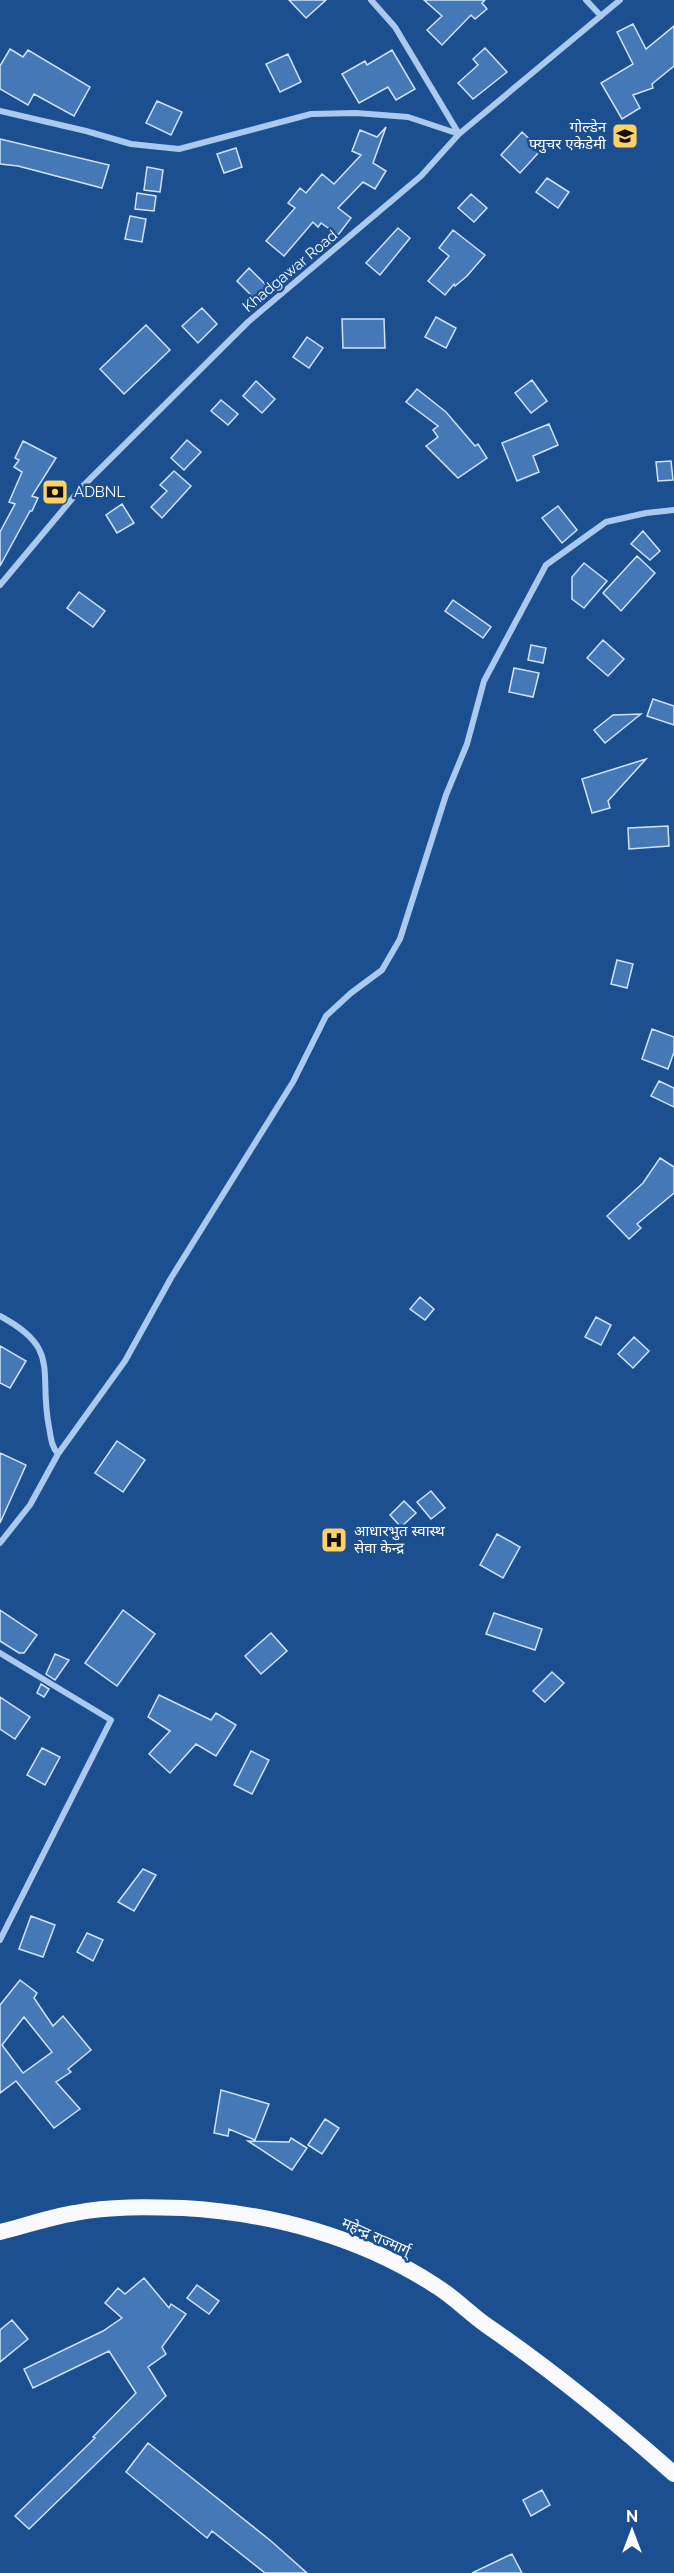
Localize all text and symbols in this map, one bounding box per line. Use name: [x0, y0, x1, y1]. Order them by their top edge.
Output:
place label: गोल्डेन फ्युचर एकेडेमी: [529, 118, 607, 154]
school or university icon: गोल्डेन फ्युचर एकेडेमी: [610, 121, 640, 151]
street label: Khadgawar Road: [239, 226, 341, 316]
bank icon: ADBNL: [40, 477, 70, 507]
place label: ADBNL: [74, 483, 125, 501]
place label: आधारभुत स्वास्थ सेवा केन्द्र: [354, 1522, 445, 1557]
hospital icon: आधारभुत स्वास्थ सेवा केन्द्र: [319, 1525, 349, 1555]
street label: महेन्द्र राज्मार्ग्: [338, 2214, 415, 2262]
north arrow: [602, 2501, 662, 2561]
text: N: [626, 2507, 638, 2526]

